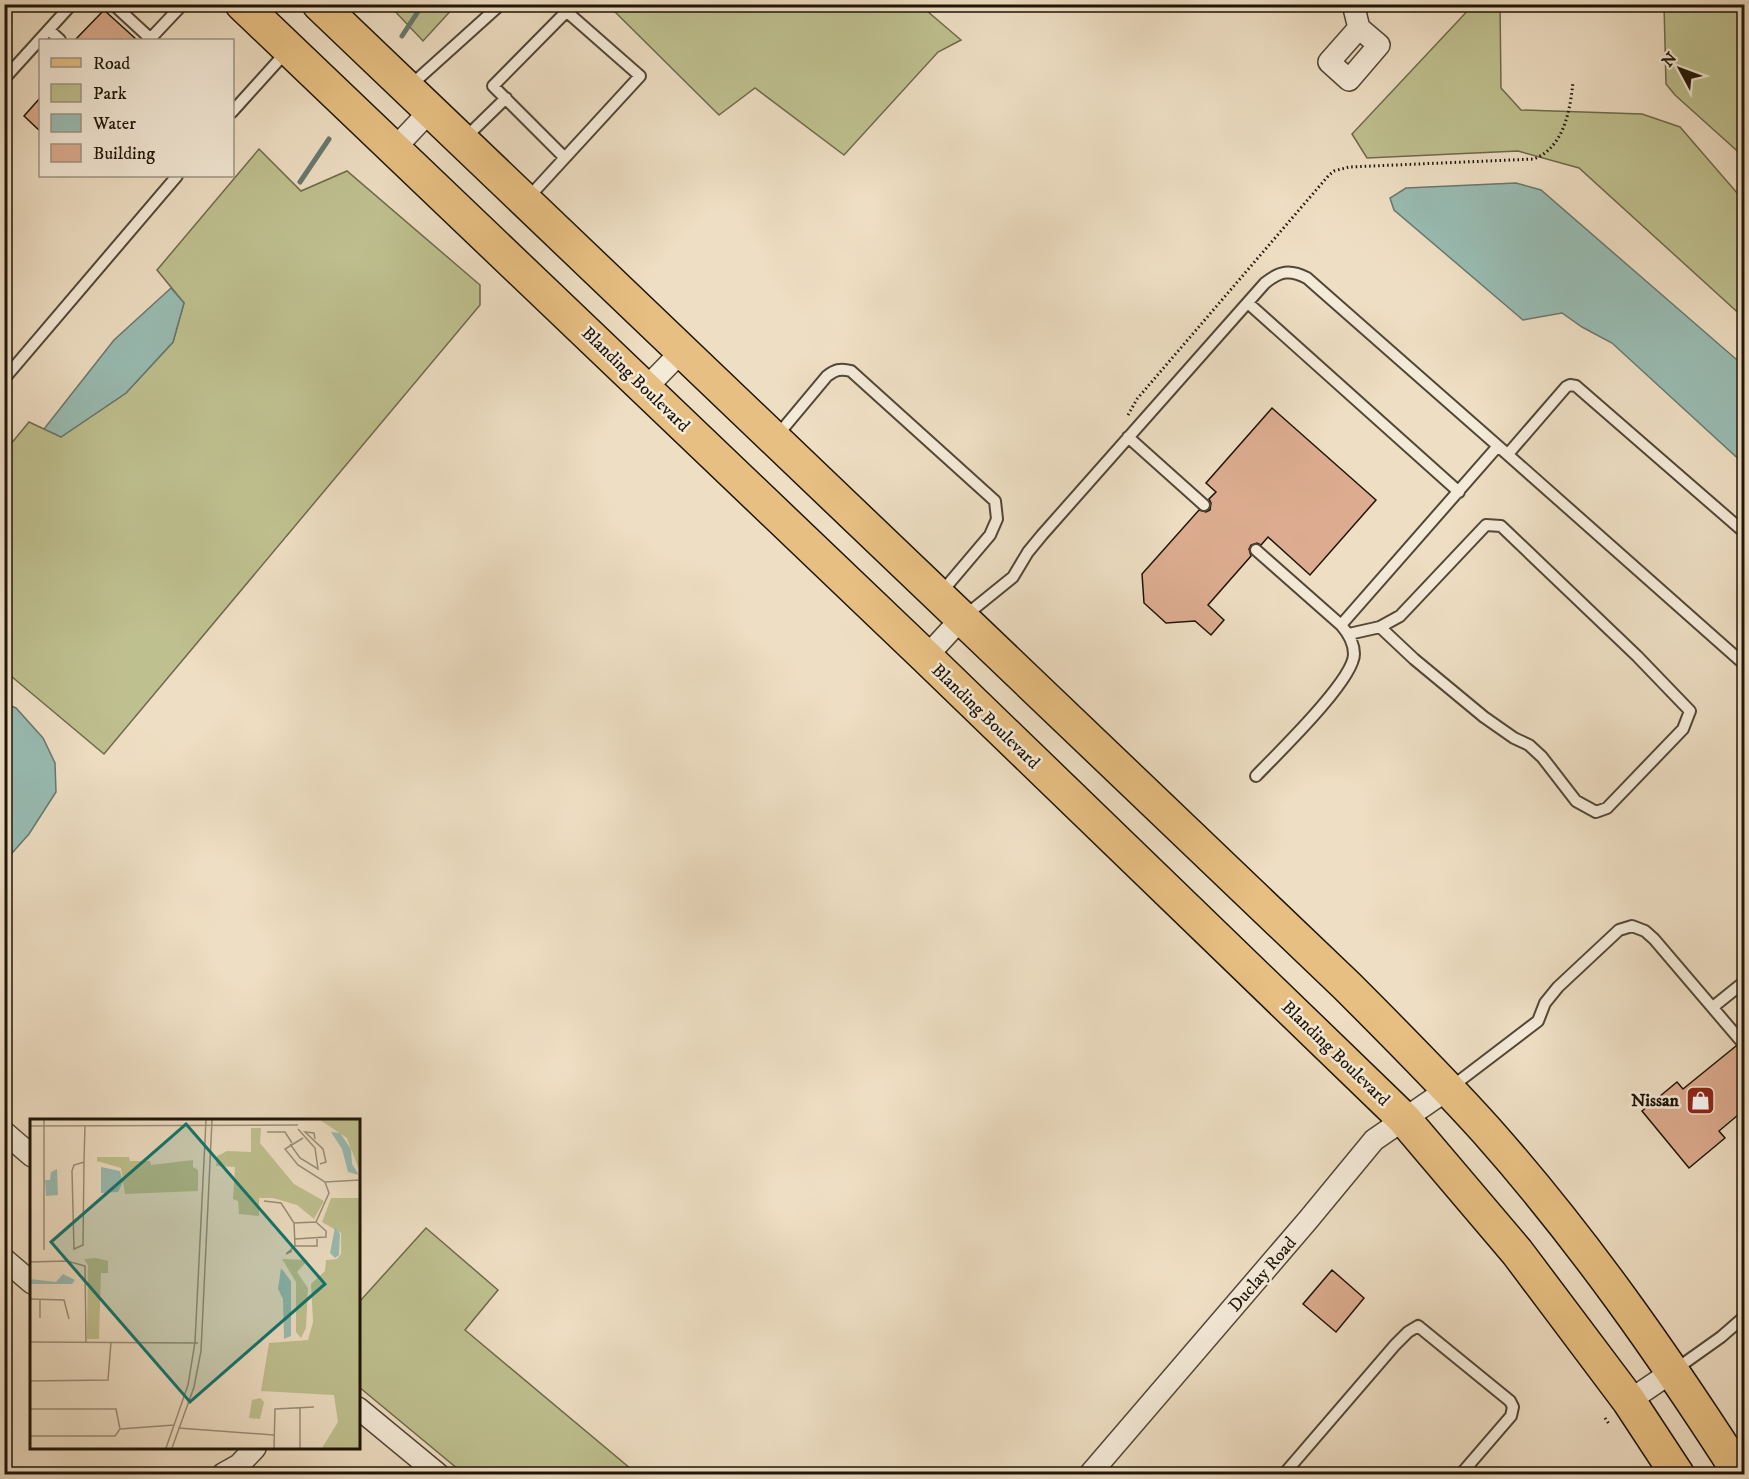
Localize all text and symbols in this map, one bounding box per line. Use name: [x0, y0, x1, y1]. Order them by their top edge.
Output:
legend: [39, 39, 234, 177]
north arrow: [1650, 39, 1710, 99]
text: N: [1658, 48, 1681, 71]
text: Road: [93, 53, 130, 75]
text: Park: [93, 83, 127, 105]
text: Water: [92, 113, 136, 135]
text: Building: [93, 143, 155, 165]
street label: Blanding Boulevard: [577, 322, 694, 437]
street label: Blanding Boulevard: [927, 659, 1044, 774]
street label: Blanding Boulevard: [1277, 996, 1394, 1111]
shop icon: Nissan: [1684, 1084, 1716, 1116]
place label: Nissan: [1631, 1090, 1680, 1112]
inset map: [30, 1119, 360, 1449]
street label: Duclay Road: [1224, 1233, 1301, 1317]

